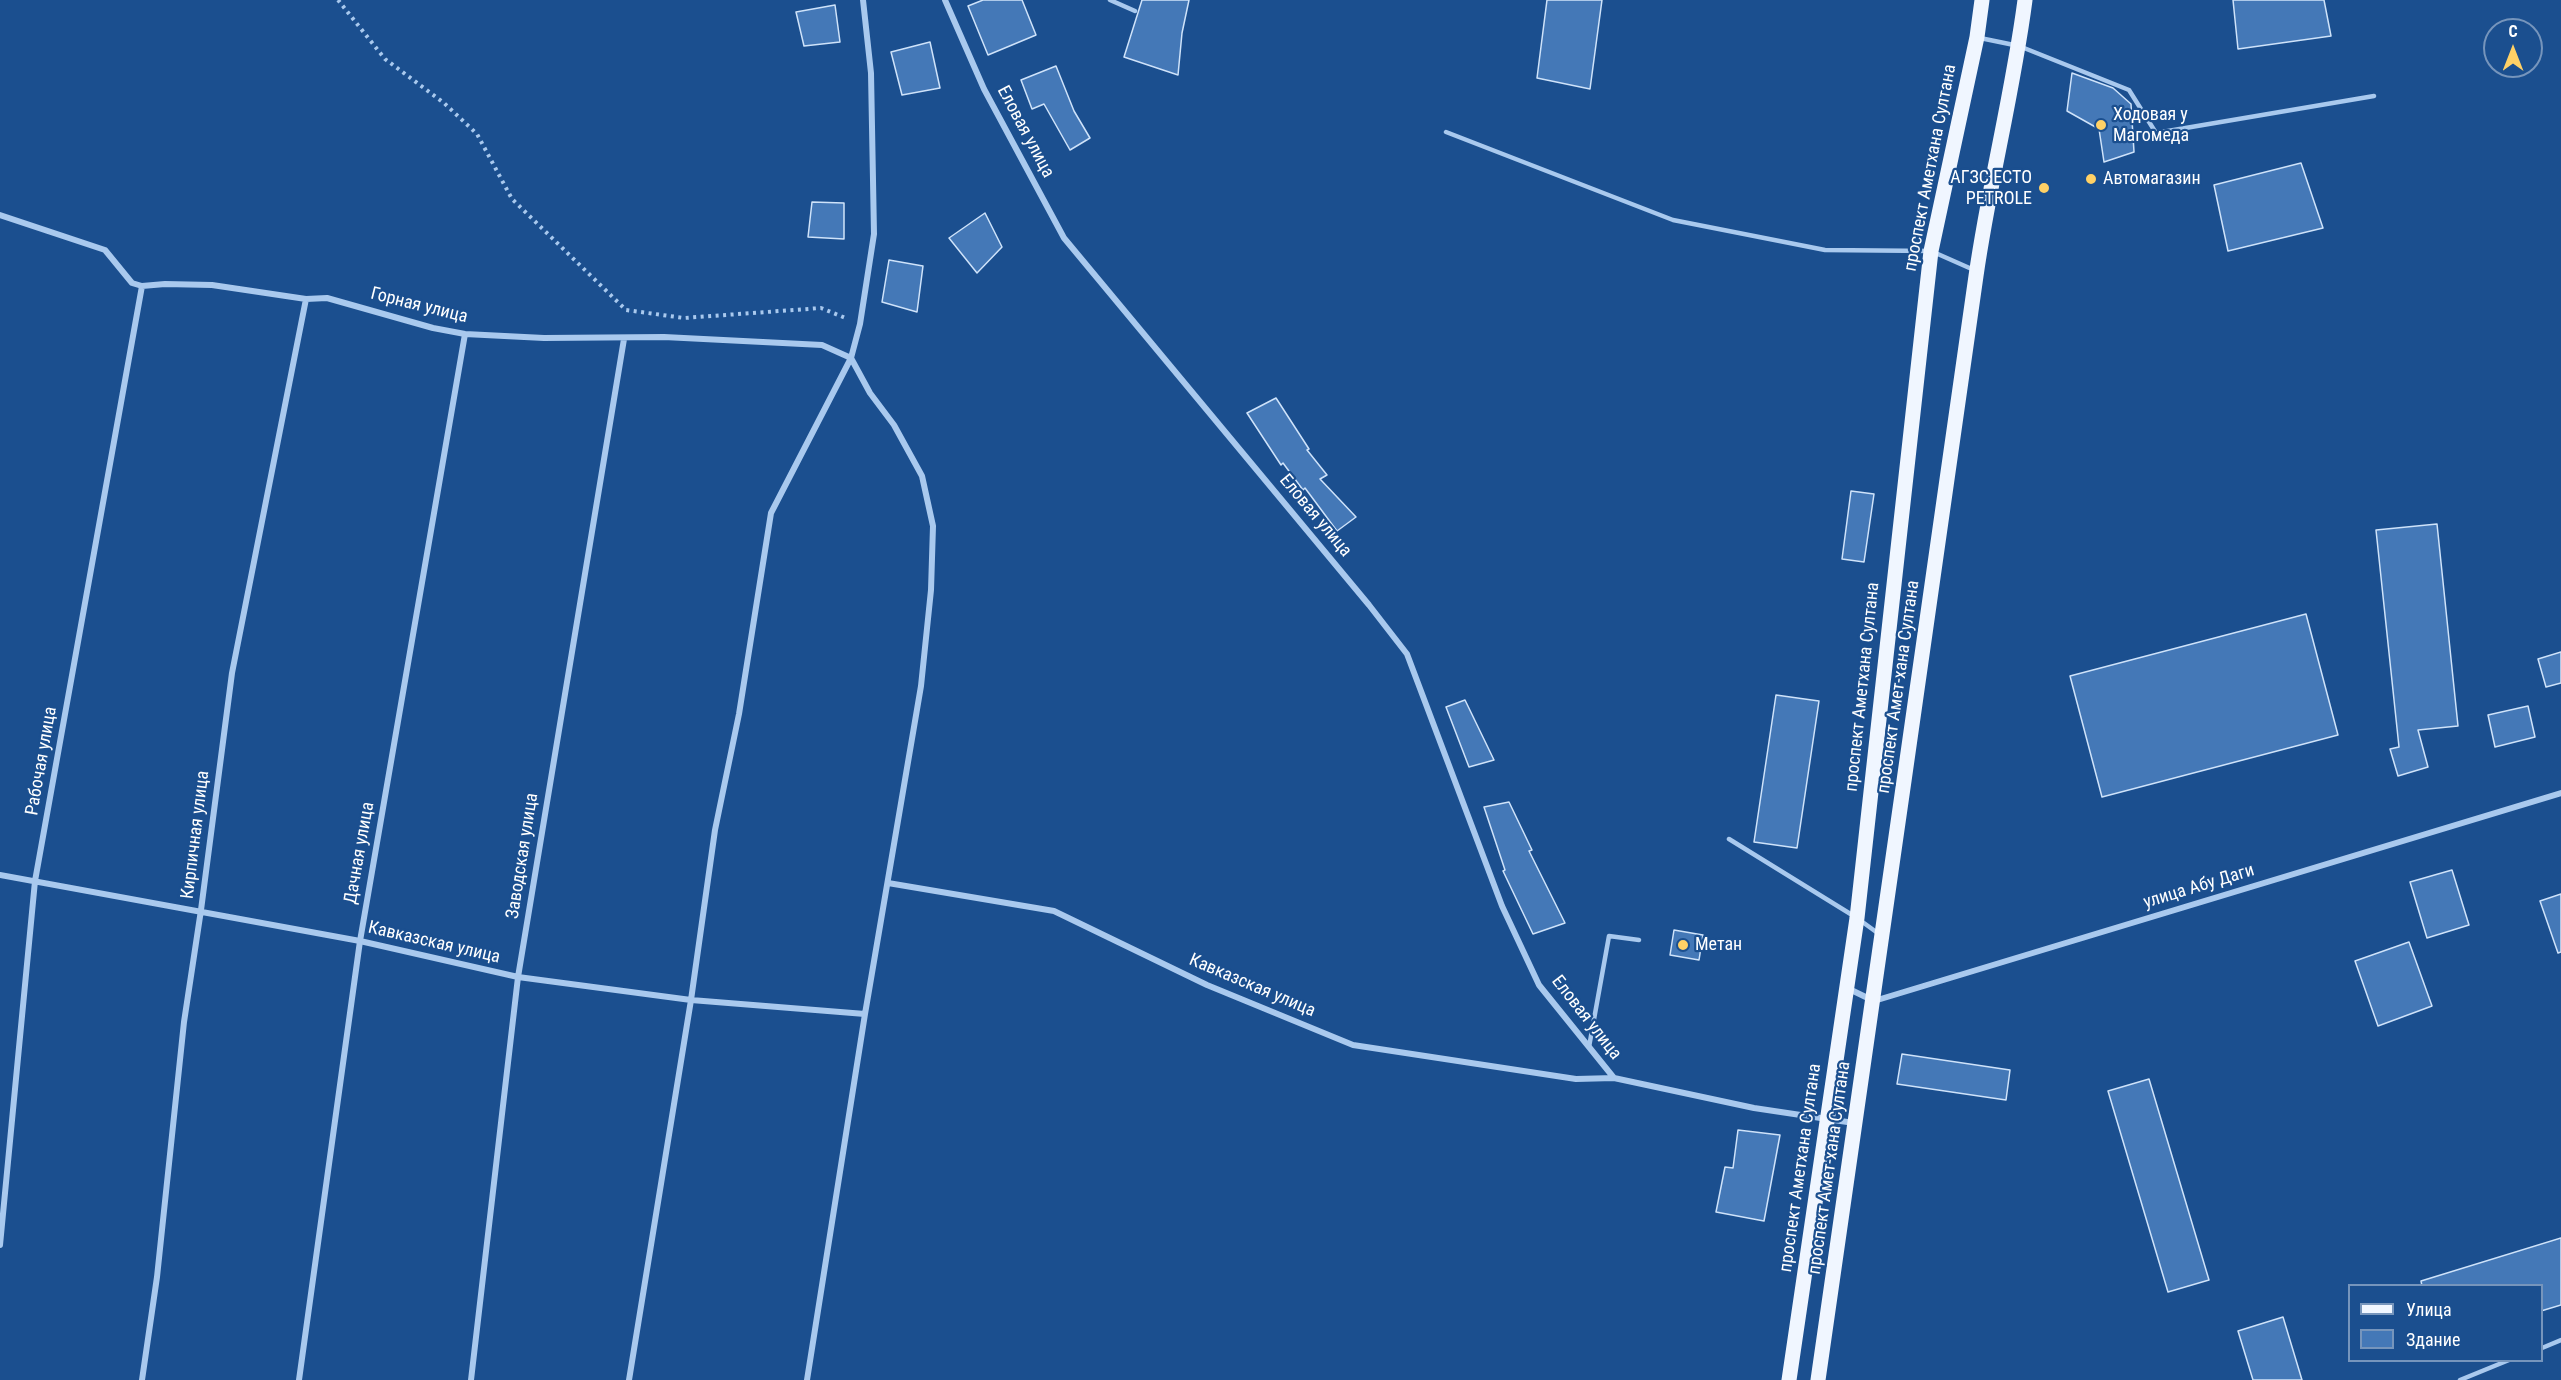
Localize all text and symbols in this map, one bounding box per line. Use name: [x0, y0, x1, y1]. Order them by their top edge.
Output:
north arrow: [2483, 18, 2543, 78]
text: С: [2508, 22, 2518, 41]
street label: проспект Аметхана Султана: [1900, 63, 1962, 273]
street label: Еловая улица: [992, 82, 1058, 182]
place label: Ходовая у Магомеда: [2113, 104, 2189, 146]
marker: Ходовая у Магомеда: [2094, 118, 2108, 132]
place label: АГЗС ECTO PETROLE: [1950, 167, 2032, 210]
place label: Автомагазин: [2103, 168, 2201, 190]
marker: Автомагазин: [2084, 172, 2098, 186]
marker: АГЗС ECTO PETROLE: [2037, 181, 2051, 195]
street label: Горная улица: [368, 284, 470, 328]
street label: Еловая улица: [1274, 470, 1356, 562]
street label: проспект Амет-хана Султана: [1873, 579, 1925, 795]
street label: проспект Аметхана Султана: [1841, 581, 1885, 793]
street label: Рабочая улица: [22, 705, 62, 817]
street label: Кирпичная улица: [177, 770, 215, 900]
street label: Заводская улица: [502, 792, 544, 920]
street label: Дачная улица: [340, 800, 380, 906]
street label: улица Абу Даги: [2141, 860, 2257, 914]
street label: Кавказская улица: [366, 917, 502, 969]
place label: Метан: [1695, 934, 1742, 956]
marker: Метан: [1676, 938, 1690, 952]
street label: Кавказская улица: [1186, 950, 1318, 1022]
street label: Еловая улица: [1546, 971, 1626, 1065]
street label: проспект Амет-хана Султана: [1804, 1060, 1856, 1276]
street label: проспект Аметхана Султана: [1776, 1062, 1826, 1274]
legend: [2348, 1284, 2543, 1362]
text: Улица: [2406, 1299, 2452, 1320]
text: Здание: [2406, 1329, 2460, 1350]

